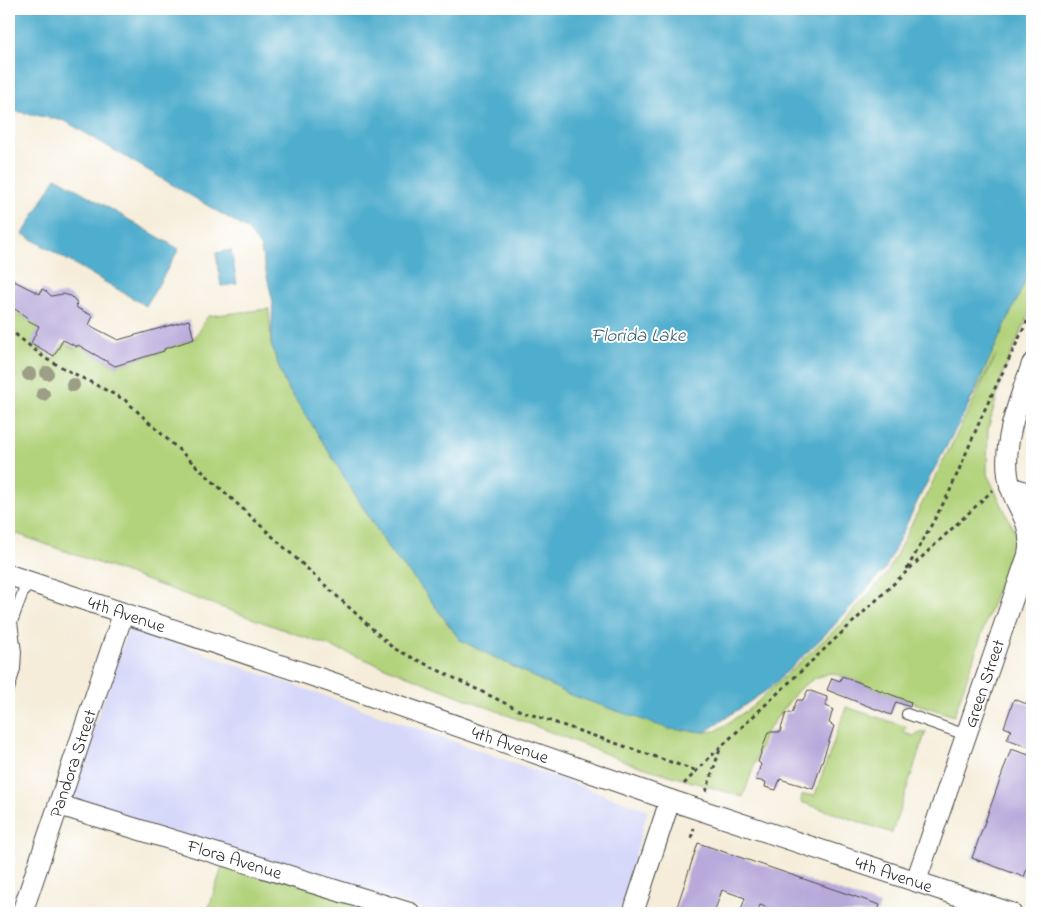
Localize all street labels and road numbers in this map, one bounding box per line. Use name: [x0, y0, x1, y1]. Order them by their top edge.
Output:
street label: 4th Avenue: [84, 591, 169, 641]
street label: Green Street: [959, 636, 1013, 732]
street label: Pandora Street: [44, 706, 105, 822]
street label: 4th Avenue: [467, 721, 553, 772]
street label: Flora Avenue: [183, 834, 286, 888]
street label: 4th Avenue: [851, 851, 936, 901]

